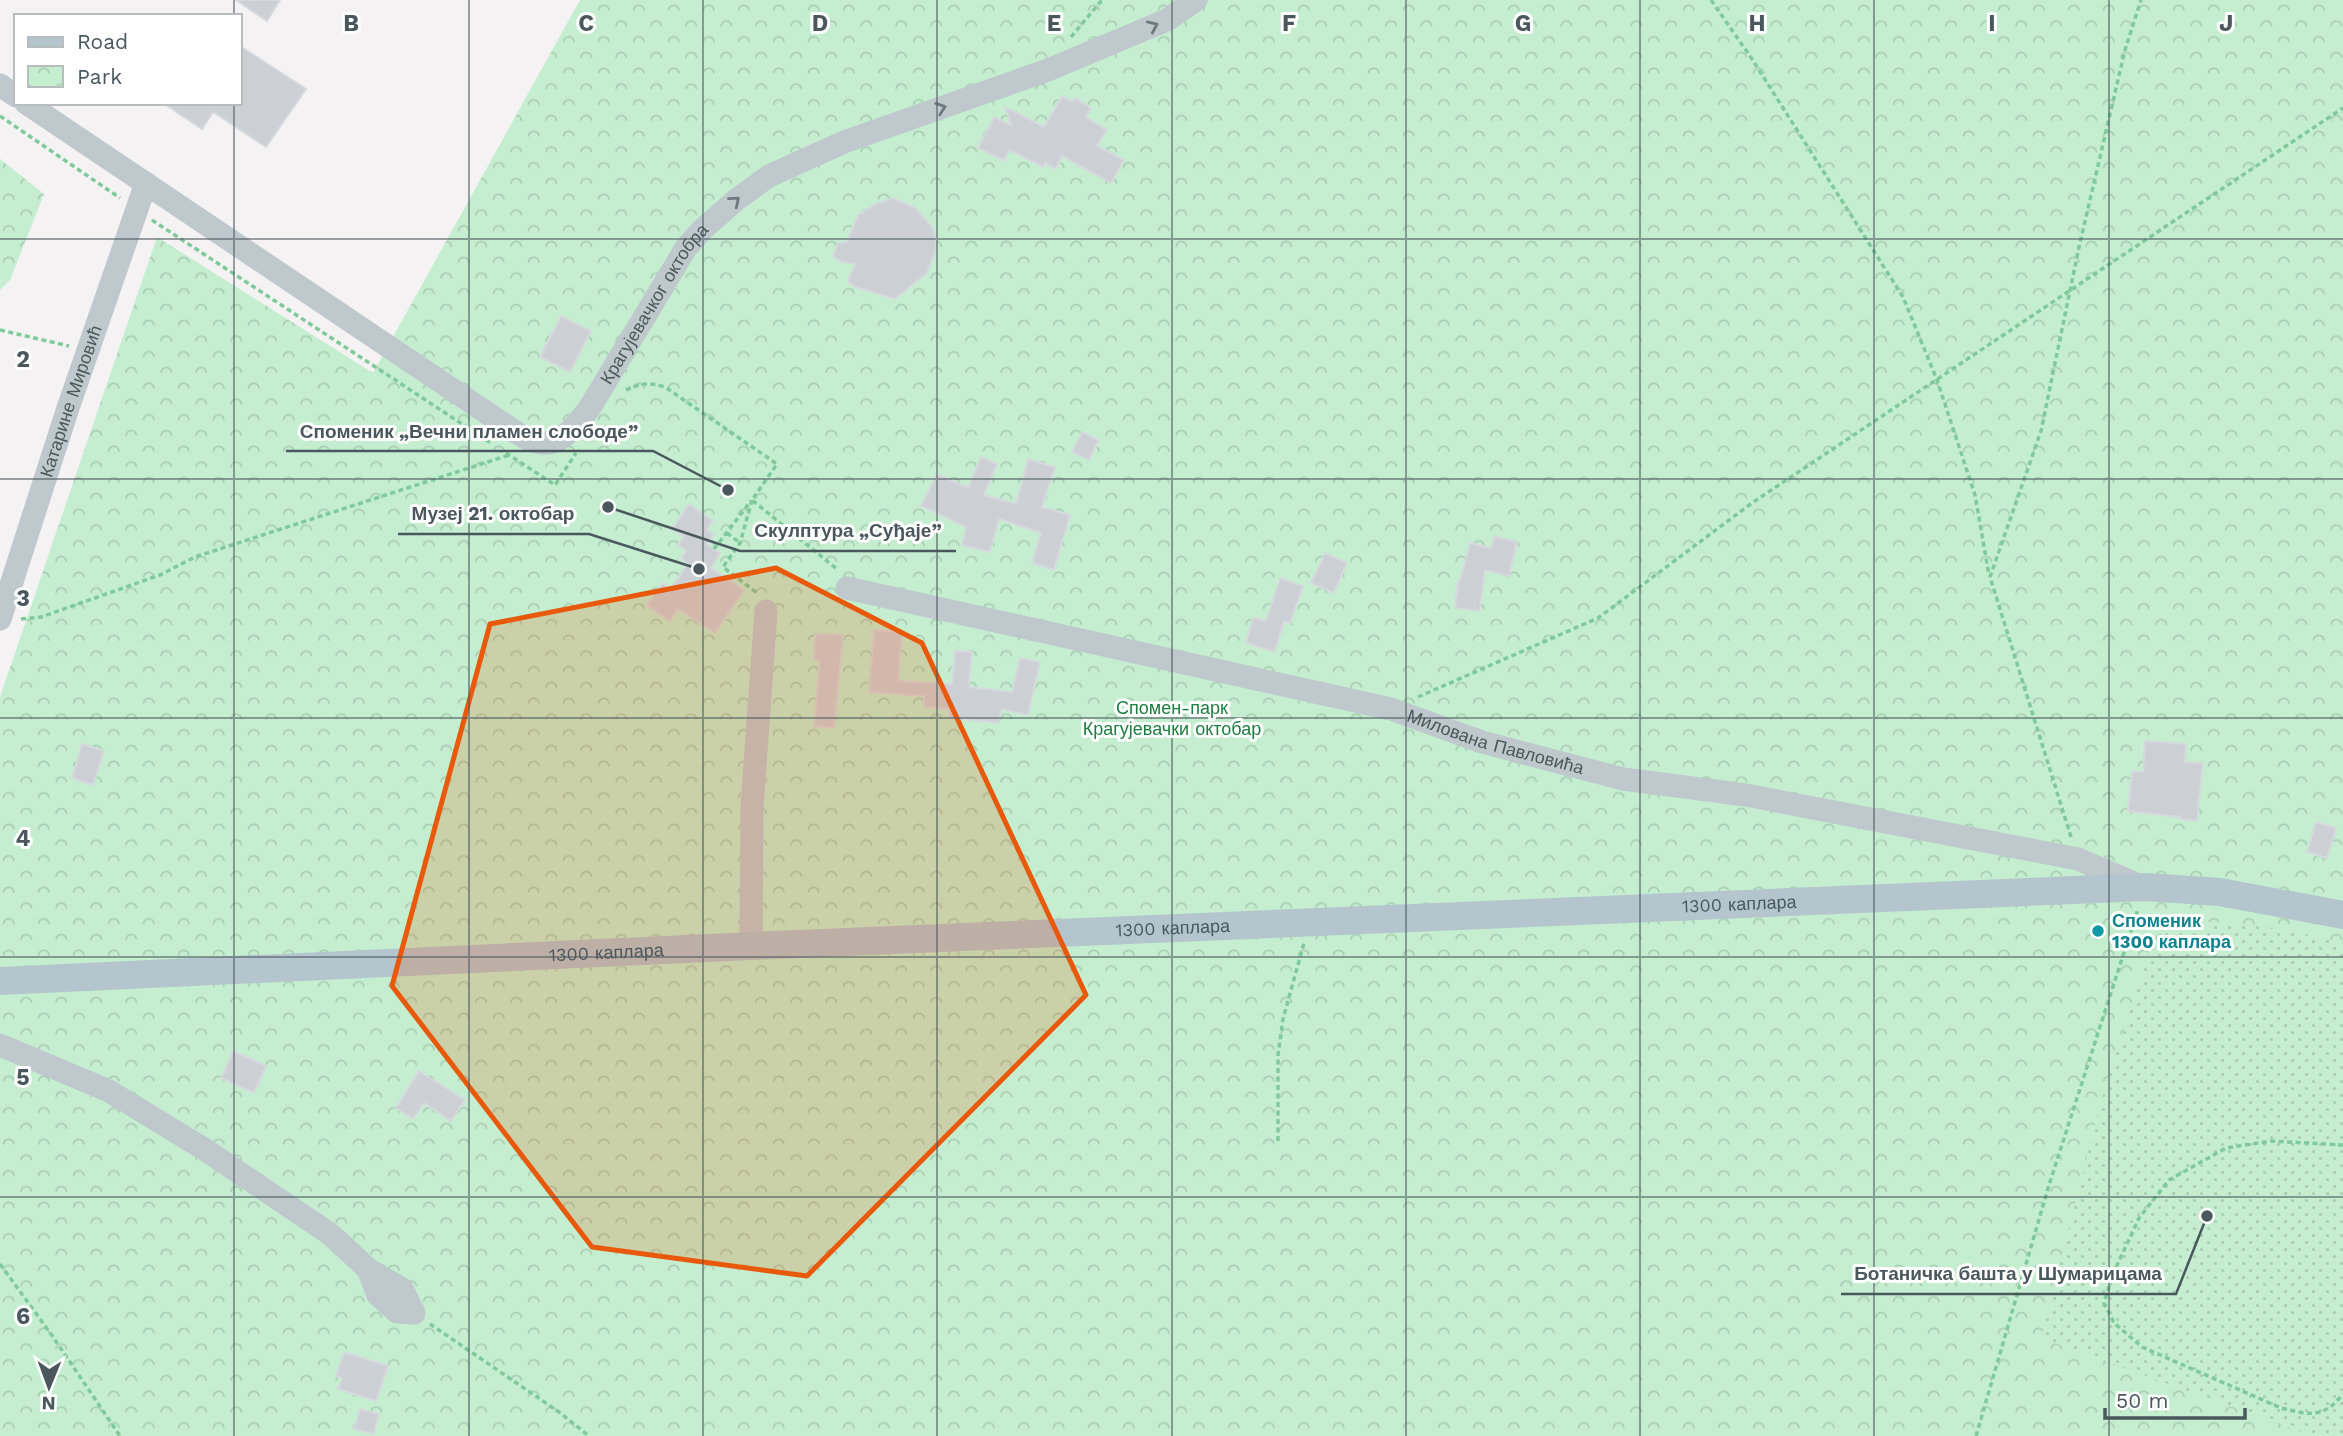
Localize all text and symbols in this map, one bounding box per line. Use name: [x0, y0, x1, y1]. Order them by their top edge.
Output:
text: B: [343, 10, 359, 37]
text: C: [578, 10, 594, 37]
text: D: [812, 10, 828, 37]
text: E: [1047, 10, 1061, 37]
text: F: [1282, 10, 1296, 37]
text: G: [1515, 10, 1531, 37]
text: H: [1748, 10, 1766, 37]
text: I: [1988, 10, 1996, 37]
text: J: [2219, 10, 2233, 37]
legend: [14, 14, 242, 105]
one-way arrow: [1146, 20, 1158, 34]
text: Road: [77, 29, 128, 54]
text: Park: [77, 64, 122, 89]
one-way arrow: [935, 102, 947, 116]
one-way arrow: [727, 197, 740, 209]
street label: Крагујевачког октобра: [595, 219, 713, 388]
street label: Катарине Мировић: [35, 322, 106, 480]
text: 2: [16, 346, 30, 373]
callout: Споменик „Вечни пламен слободе”: [286, 411, 653, 451]
text: Споменик „Вечни пламен слободе”: [300, 420, 638, 443]
callout: Музеј 21. октобар: [398, 494, 589, 534]
text: Музеј 21. октобар: [412, 502, 574, 525]
callout: Скулптура „Суђаје”: [740, 511, 956, 551]
text: Скулптура „Суђаје”: [754, 519, 942, 542]
text: 3: [16, 585, 30, 612]
park label: Спомен-парк Крагујевачки октобар: [1083, 697, 1261, 739]
street label: Милована Павловића: [1404, 705, 1587, 779]
text: 4: [16, 825, 31, 852]
street label: 1300 каплара: [1682, 891, 1798, 917]
place label: Споменик 1300 каплара: [2112, 910, 2232, 952]
street label: 1300 каплара: [1115, 915, 1232, 941]
marker: Споменик 1300 каплара: [2090, 923, 2106, 939]
street label: 1300 каплара: [549, 939, 665, 965]
text: 5: [16, 1064, 30, 1091]
callout: Ботаничка башта у Шумарицама: [1841, 1254, 2176, 1294]
text: Ботаничка башта у Шумарицама: [1854, 1262, 2162, 1285]
text: 6: [16, 1303, 30, 1330]
north arrow: [14, 1352, 84, 1422]
scale bar: [2105, 1376, 2245, 1420]
text: 50 m: [2116, 1388, 2168, 1413]
text: N: [41, 1392, 56, 1415]

